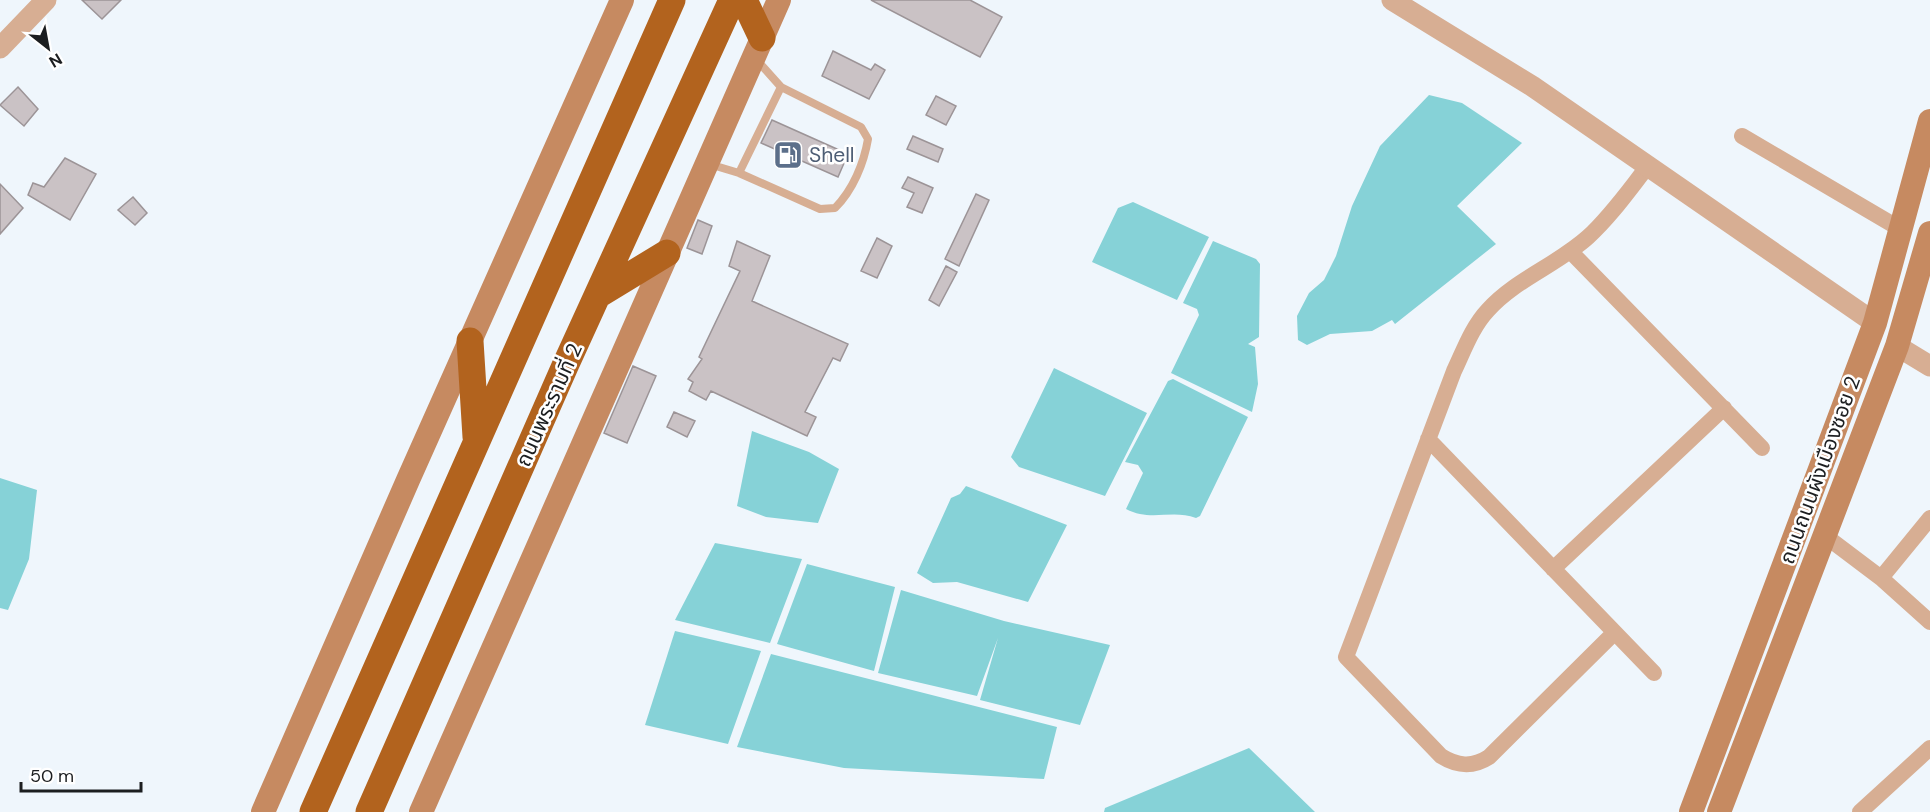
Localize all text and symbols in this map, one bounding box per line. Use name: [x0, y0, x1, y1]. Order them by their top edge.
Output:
north arrow: [18, 18, 78, 78]
text: N: [45, 48, 66, 72]
fuel station icon: Shell: [772, 139, 804, 171]
place label: Shell: [809, 141, 855, 169]
street label: ถนนพระรามที่ 2: [508, 338, 589, 471]
street label: ถนนถนนผังเมืองซอย 2: [1773, 372, 1867, 568]
scale bar: [21, 755, 141, 793]
text: 50 m: [30, 764, 74, 788]

